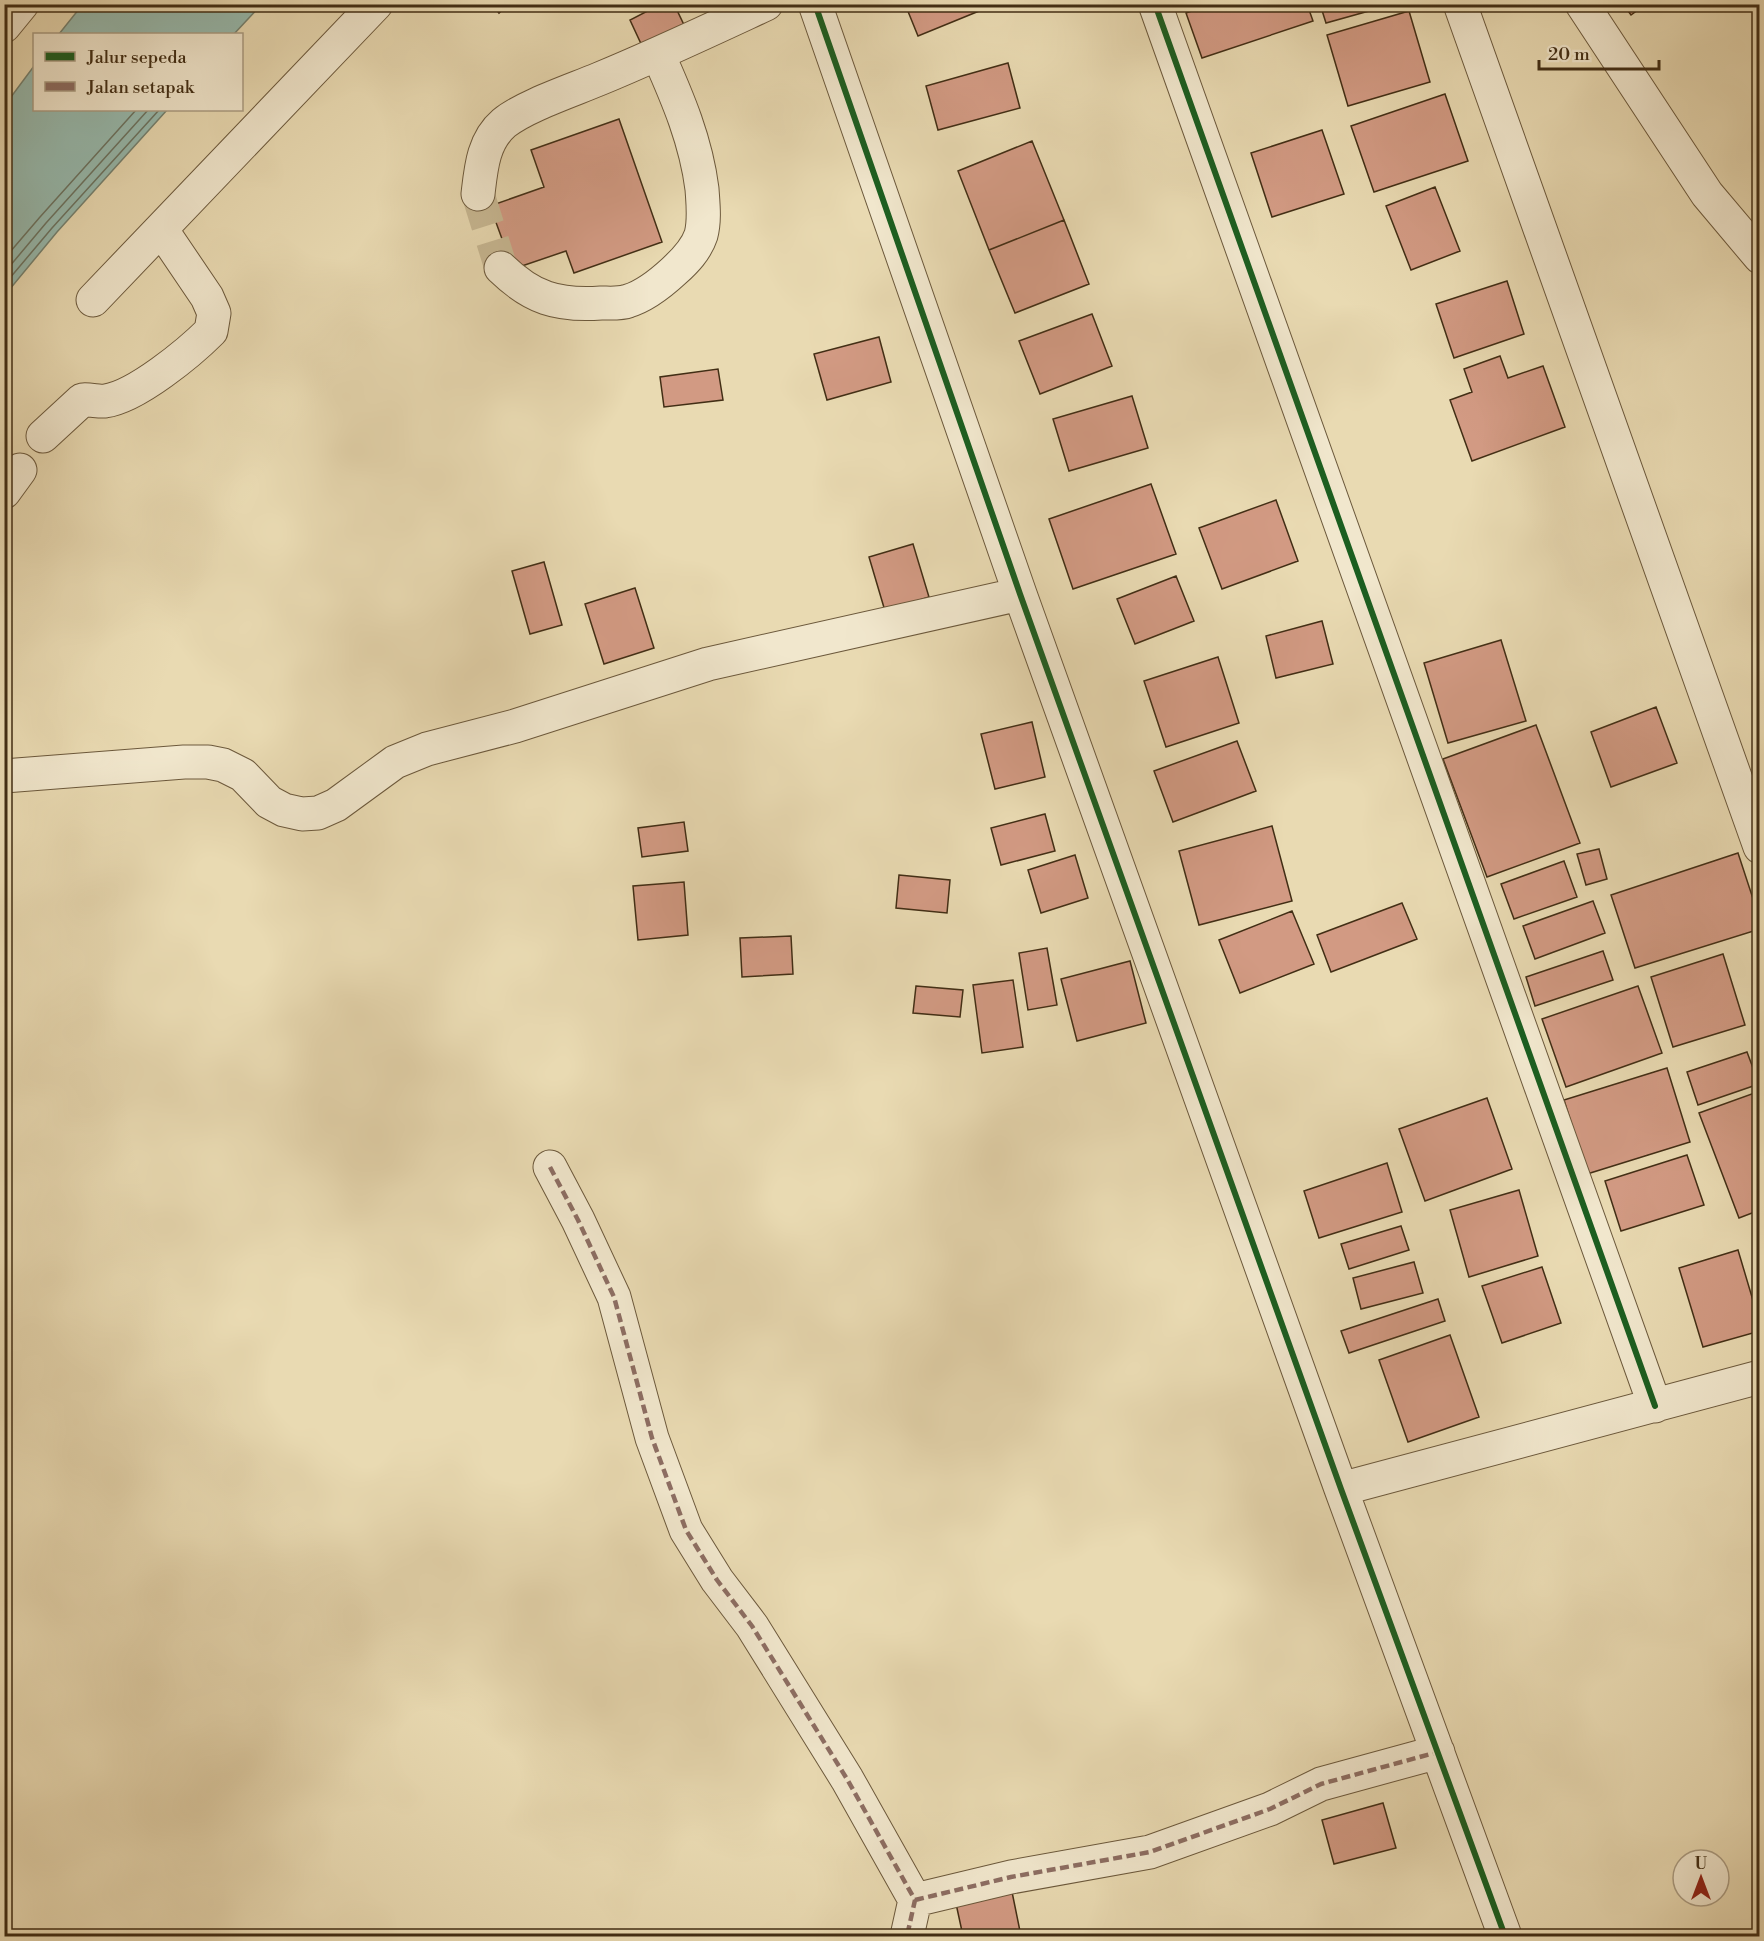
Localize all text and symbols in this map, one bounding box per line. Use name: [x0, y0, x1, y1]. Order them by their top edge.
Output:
legend: [33, 33, 243, 111]
scale bar: [1539, 33, 1659, 71]
text: 20 m: [1548, 43, 1590, 66]
text: Jalur sepeda: [86, 46, 188, 69]
text: Jalan setapak: [86, 76, 196, 99]
north arrow: [1671, 1848, 1731, 1908]
text: U: [1695, 1854, 1708, 1874]

